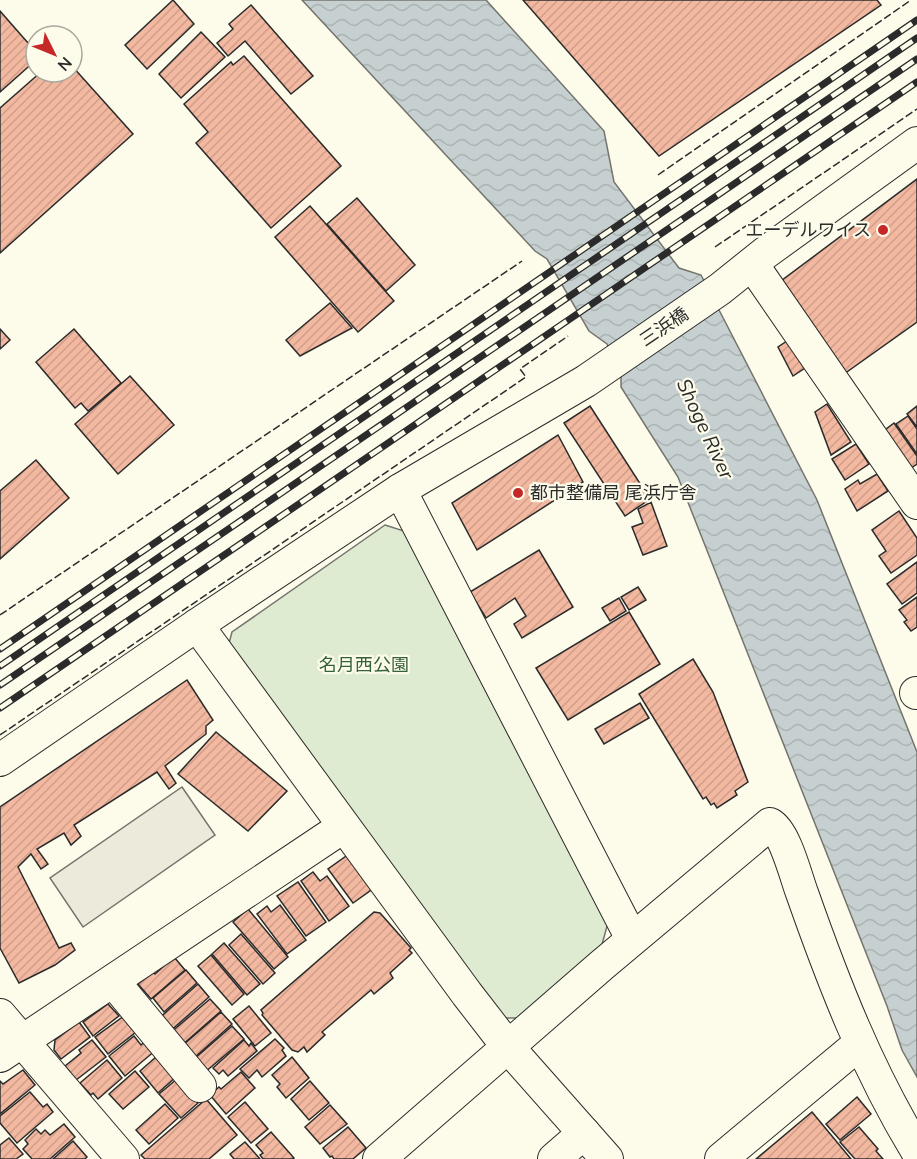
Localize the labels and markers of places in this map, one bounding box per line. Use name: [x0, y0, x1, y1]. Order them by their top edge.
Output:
place label: エーデルワイス: [746, 218, 871, 242]
marker: エーデルワイス: [876, 223, 890, 237]
place label: 都市整備局 尾浜庁舎: [530, 481, 697, 505]
marker: 都市整備局 尾浜庁舎: [511, 486, 525, 500]

